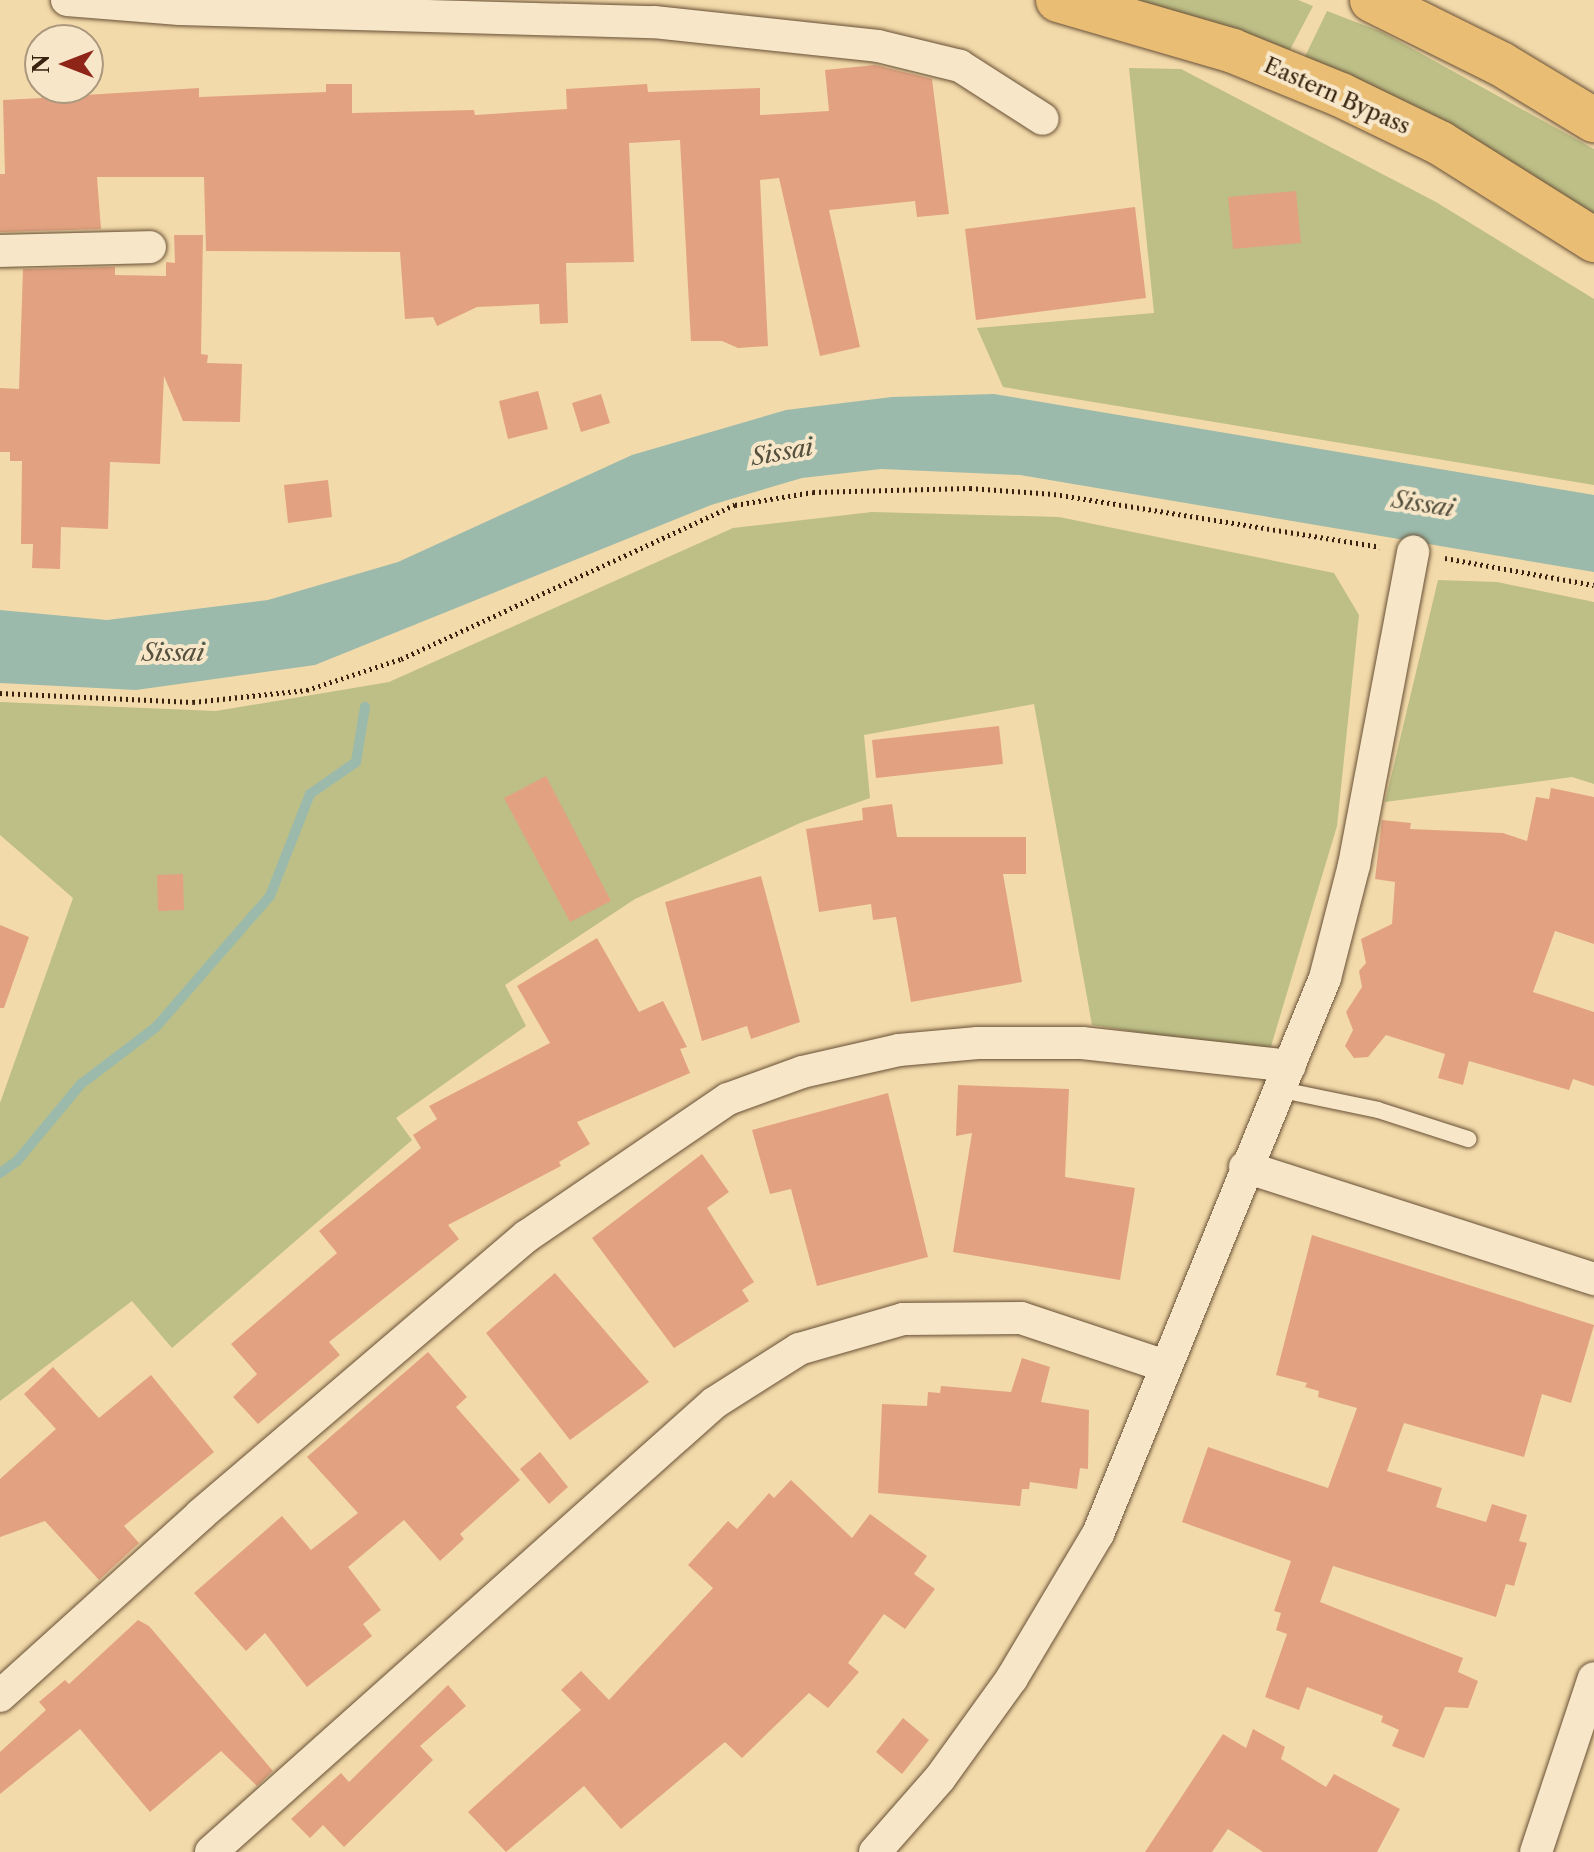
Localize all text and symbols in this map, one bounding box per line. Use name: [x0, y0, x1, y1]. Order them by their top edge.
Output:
north arrow: [24, 24, 104, 104]
street label: Eastern Bypass: [1260, 52, 1414, 140]
text: N: [28, 54, 55, 74]
water label: Sissai: [749, 432, 815, 472]
water label: Sissai: [1390, 485, 1456, 523]
water label: Sissai: [142, 639, 204, 667]

